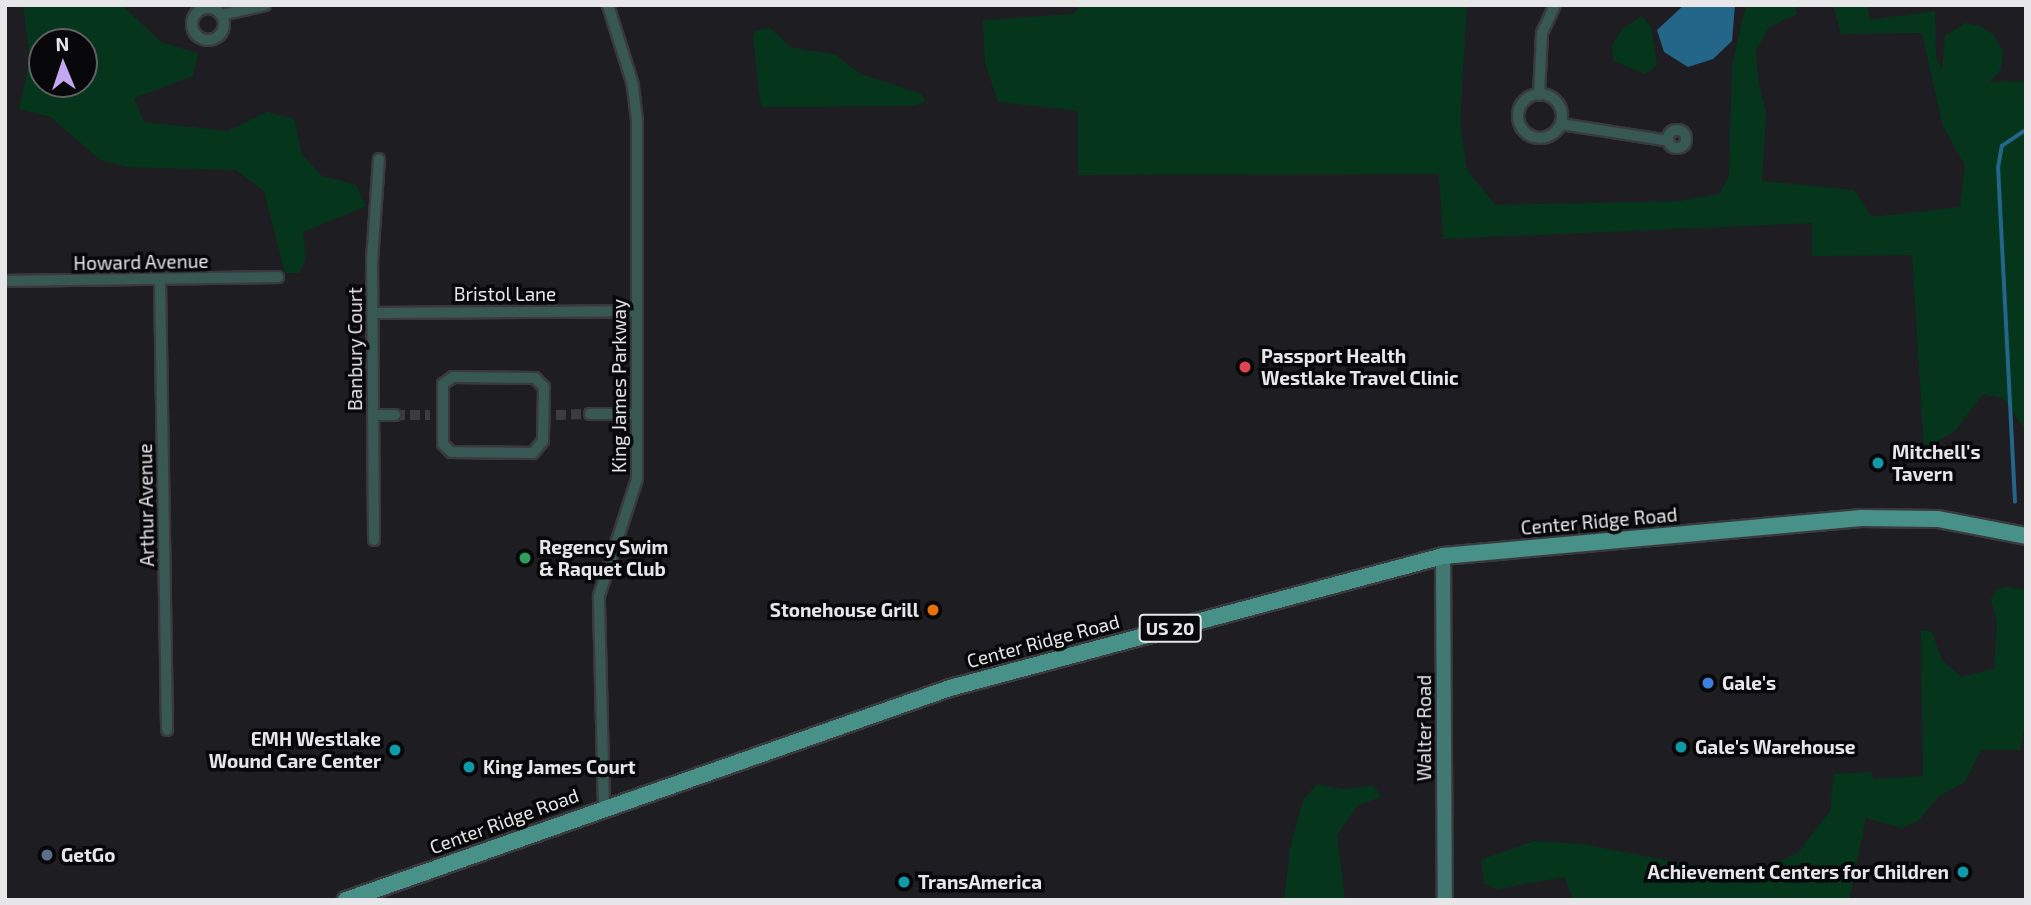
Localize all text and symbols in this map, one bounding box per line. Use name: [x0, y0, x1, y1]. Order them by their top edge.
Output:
north arrow: [28, 28, 98, 98]
text: N: [55, 32, 70, 55]
street label: Howard Avenue: [73, 249, 209, 275]
street label: Bristol Lane: [453, 283, 557, 305]
street label: Banbury Court: [344, 287, 366, 411]
street label: King James Parkway: [608, 299, 630, 473]
place label: Passport Health Westlake Travel Clinic: [1261, 345, 1459, 389]
marker: Passport Health Westlake Travel Clinic: [1235, 357, 1255, 377]
place label: Mitchell's Tavern: [1892, 441, 1980, 485]
street label: Arthur Avenue: [134, 443, 158, 567]
marker: Mitchell's Tavern: [1870, 455, 1886, 471]
street label: Center Ridge Road: [1520, 503, 1678, 539]
place label: Regency Swim & Raquet Club: [539, 536, 669, 580]
marker: Regency Swim & Raquet Club: [517, 550, 533, 566]
place label: Stonehouse Grill: [770, 599, 919, 621]
marker: Stonehouse Grill: [925, 602, 941, 618]
street label: Center Ridge Road: [964, 610, 1122, 672]
road number: US 20: [1138, 614, 1202, 642]
place label: Gale's: [1722, 672, 1776, 694]
street label: Walter Road: [1413, 675, 1435, 781]
marker: Gale's: [1700, 675, 1716, 691]
place label: EMH Westlake Wound Care Center: [209, 728, 381, 772]
place label: Gale's Warehouse: [1695, 736, 1856, 758]
marker: Gale's Warehouse: [1673, 739, 1689, 755]
marker: EMH Westlake Wound Care Center: [387, 742, 403, 758]
place label: King James Court: [483, 756, 636, 778]
marker: King James Court: [461, 759, 477, 775]
street label: Center Ridge Road: [426, 783, 582, 859]
place label: GetGo: [61, 844, 115, 866]
marker: GetGo: [39, 847, 55, 863]
place label: Achievement Centers for Children: [1647, 861, 1949, 883]
marker: Achievement Centers for Children: [1955, 864, 1971, 880]
place label: TransAmerica: [918, 871, 1042, 893]
marker: TransAmerica: [896, 874, 912, 890]

